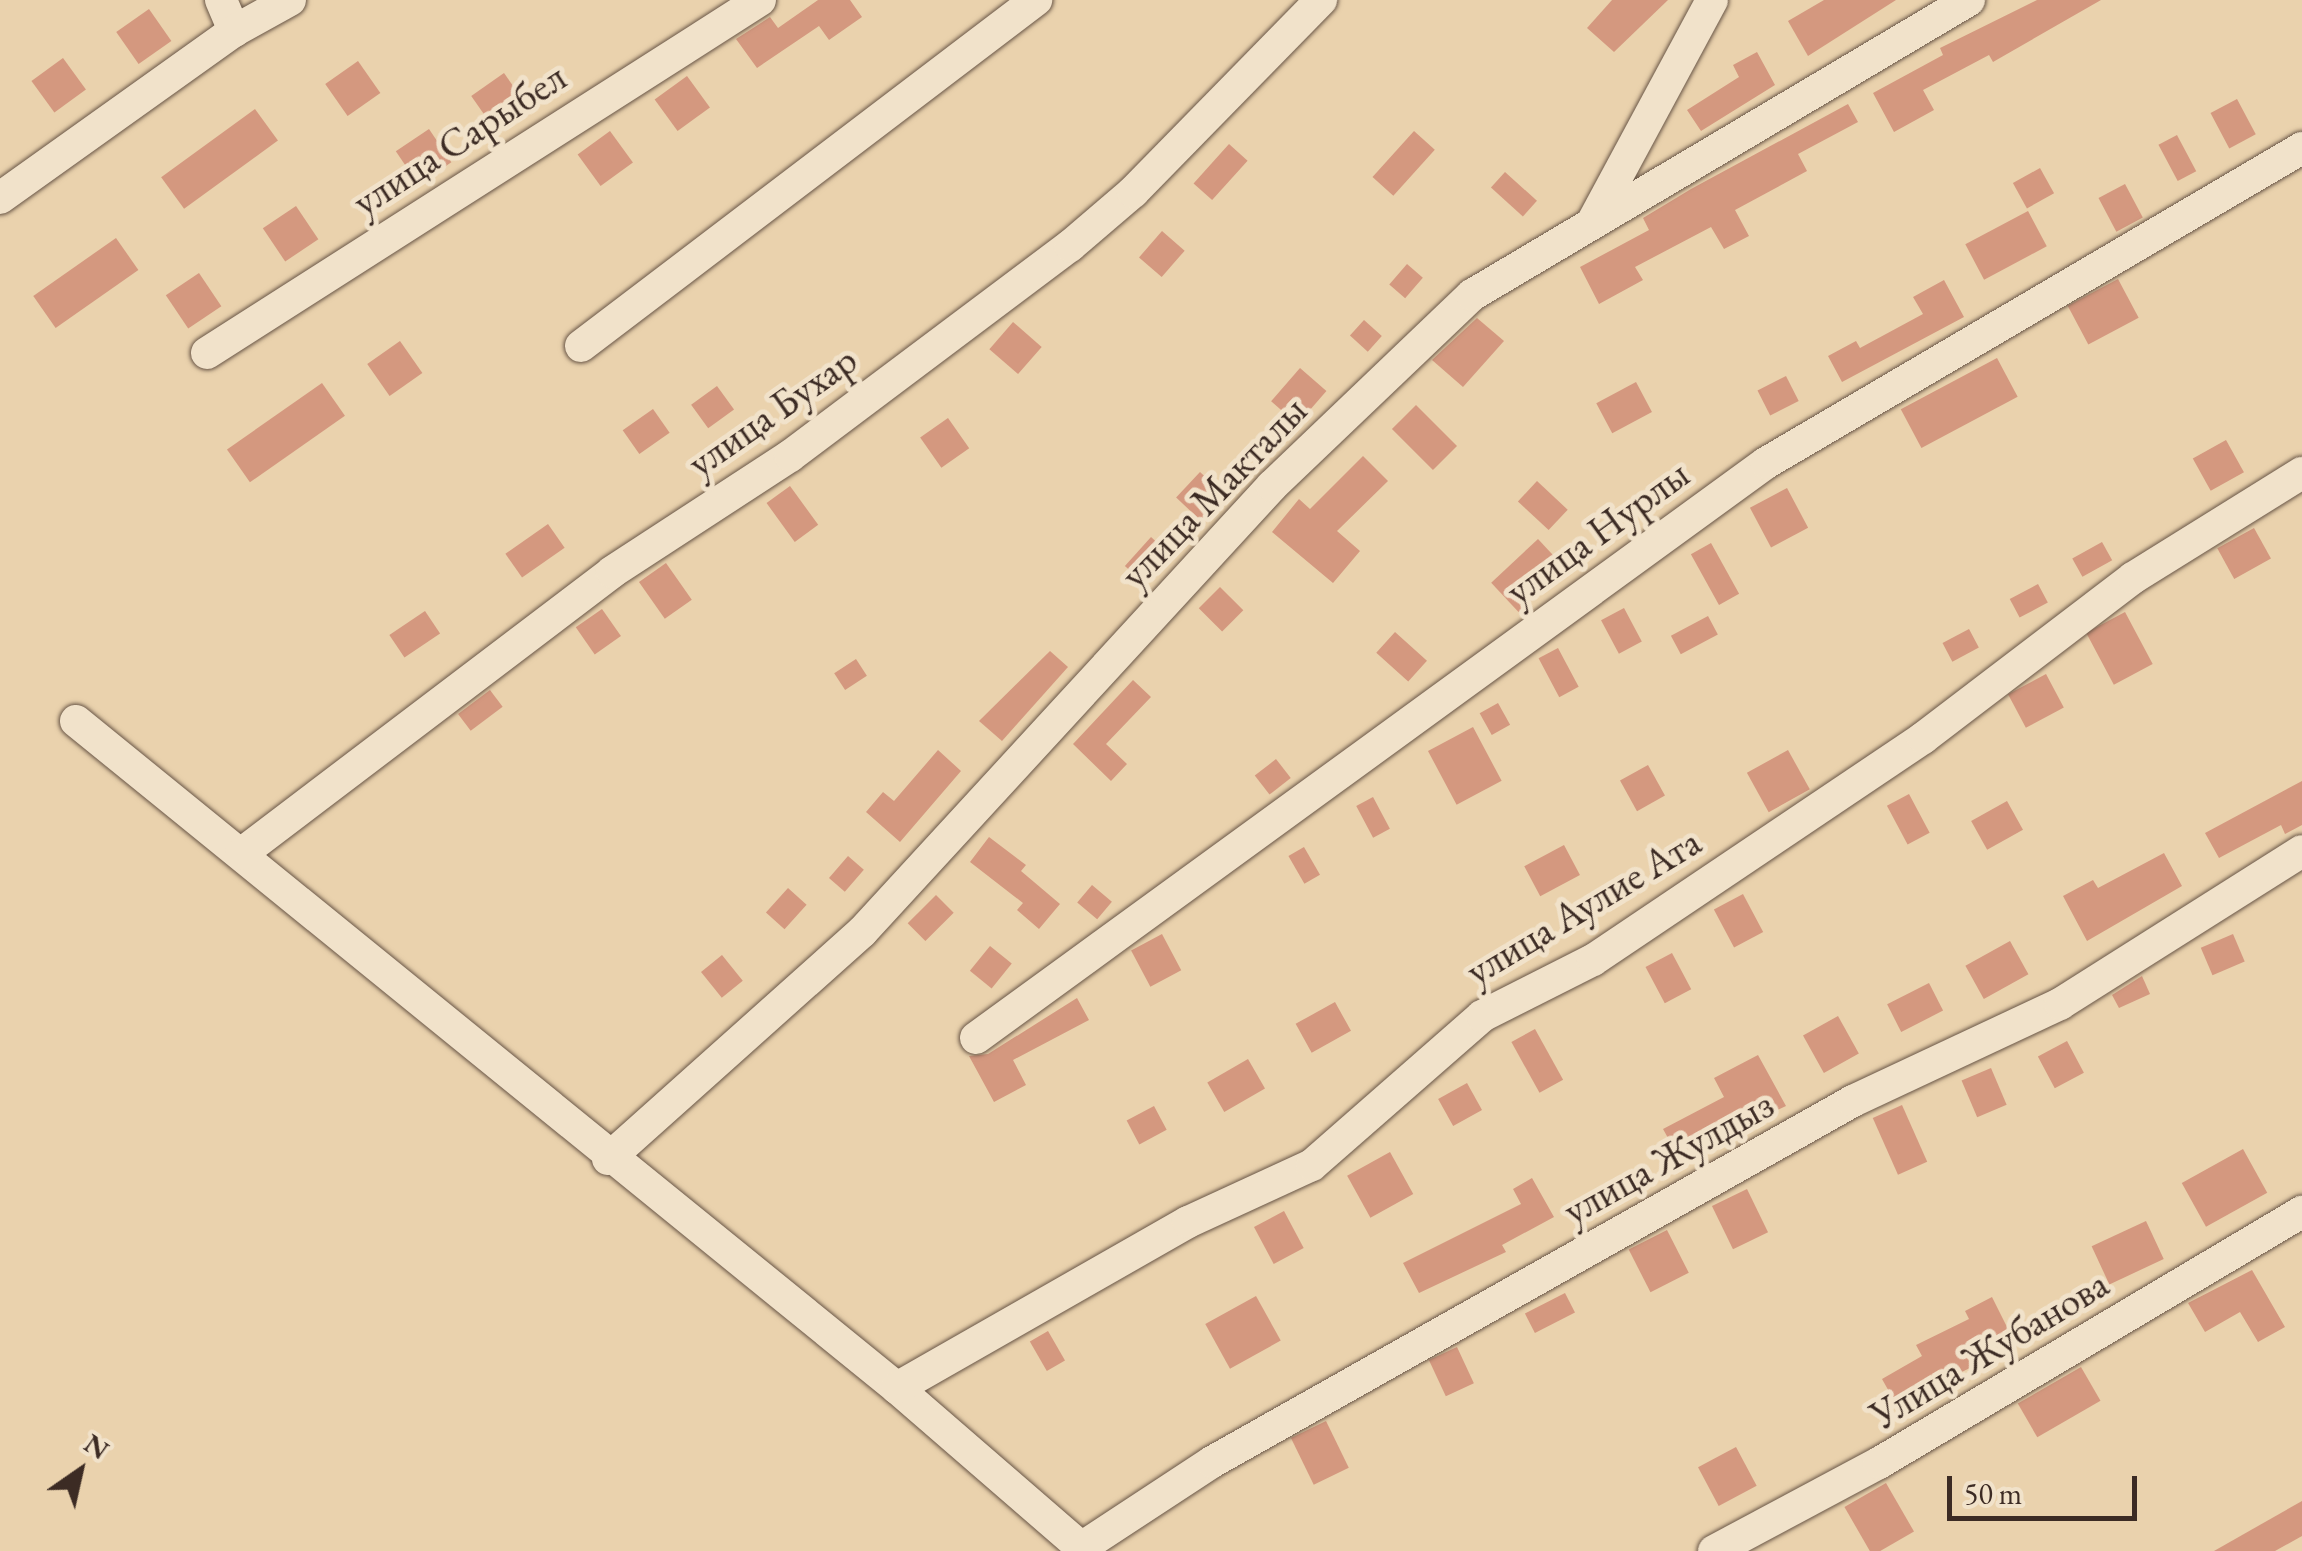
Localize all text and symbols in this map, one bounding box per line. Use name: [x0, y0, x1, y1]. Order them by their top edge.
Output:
street label: улица Сарыбел: [343, 52, 575, 226]
street label: улица Бухар: [678, 335, 866, 487]
street label: улица Макталы: [1110, 386, 1316, 598]
street label: улица Нурлы: [1496, 449, 1698, 615]
street label: улица Аулие Ата: [1457, 817, 1709, 995]
street label: улица Жулдыз: [1555, 1080, 1781, 1234]
street label: Улица Жубанова: [1861, 1259, 2117, 1439]
north arrow: [30, 1421, 130, 1521]
text: N: [77, 1425, 116, 1467]
scale bar: [1952, 1456, 2142, 1518]
text: 50 m: [1964, 1474, 2022, 1513]

